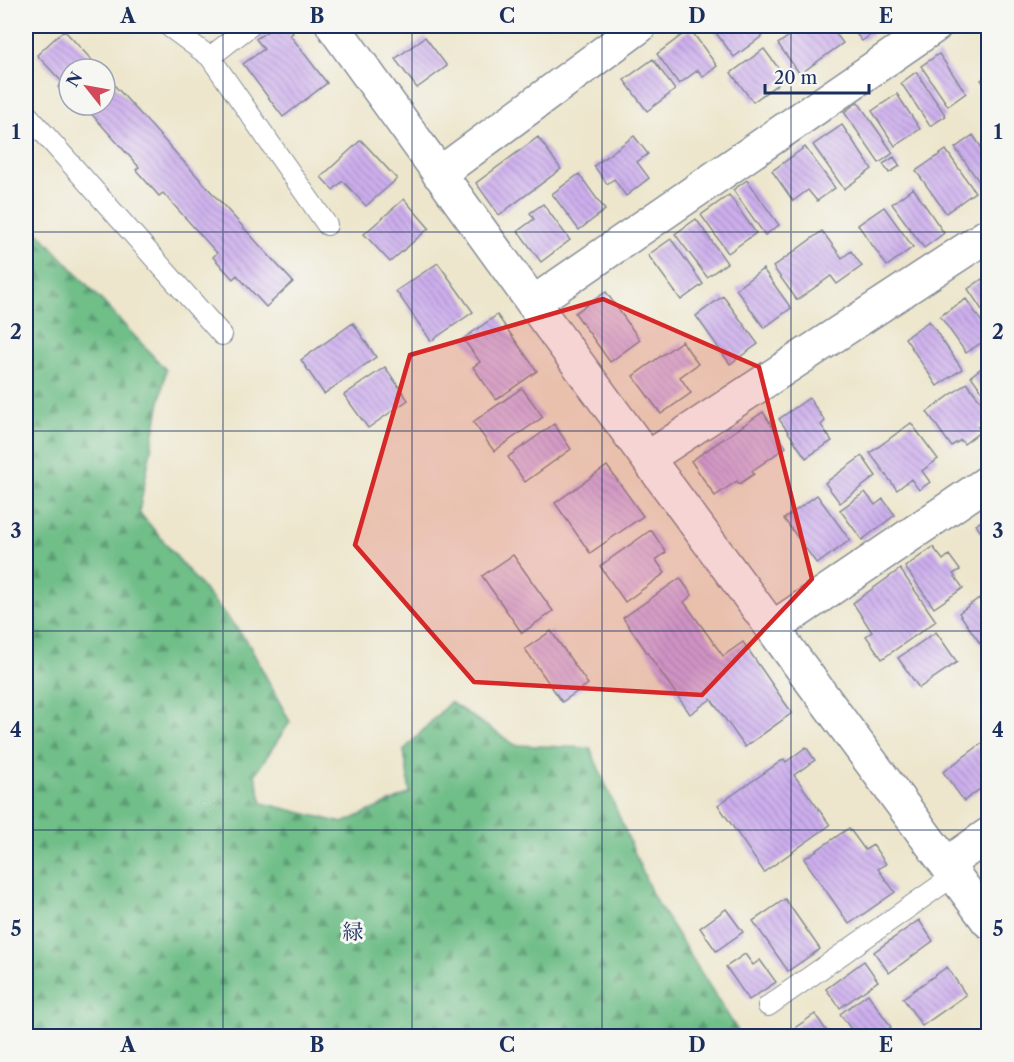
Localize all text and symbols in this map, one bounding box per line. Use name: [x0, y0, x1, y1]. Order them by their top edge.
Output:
text: A: [119, 4, 136, 28]
text: B: [310, 4, 325, 28]
text: C: [499, 4, 515, 28]
text: D: [688, 4, 706, 28]
text: E: [879, 4, 893, 28]
north arrow: [57, 57, 117, 117]
scale bar: [765, 57, 868, 95]
text: 20 m: [774, 67, 818, 89]
text: N: [62, 68, 86, 90]
text: 1: [12, 120, 21, 144]
text: 1: [994, 120, 1003, 144]
text: 2: [10, 320, 22, 344]
text: 2: [992, 320, 1004, 344]
text: 3: [10, 519, 22, 543]
text: 3: [992, 519, 1004, 543]
text: 4: [10, 718, 22, 742]
text: 4: [992, 718, 1004, 742]
text: 5: [10, 917, 22, 941]
text: 5: [992, 917, 1004, 941]
district label: 緑: [343, 919, 364, 944]
text: A: [119, 1033, 136, 1057]
text: B: [310, 1033, 325, 1057]
text: C: [499, 1033, 515, 1057]
text: D: [688, 1033, 706, 1057]
text: E: [879, 1033, 893, 1057]

